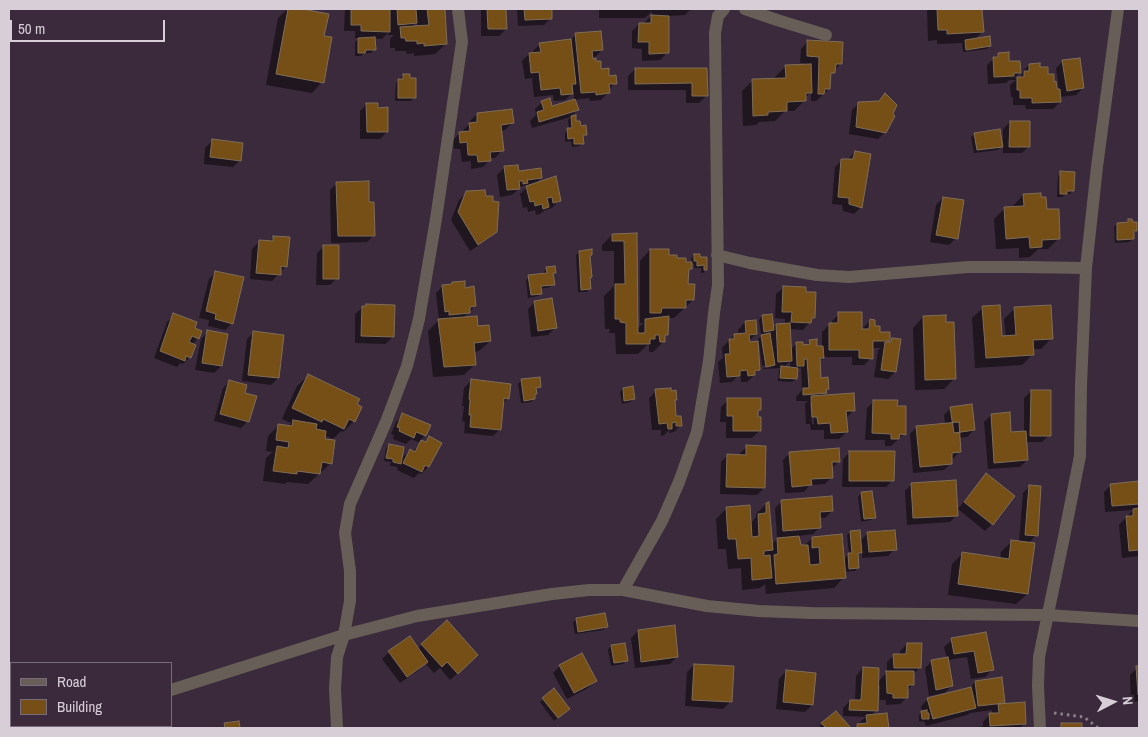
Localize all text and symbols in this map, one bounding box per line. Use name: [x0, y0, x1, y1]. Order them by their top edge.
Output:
scale bar: [12, 10, 168, 42]
text: 50 m: [18, 18, 45, 39]
legend: [10, 662, 172, 727]
text: Road: [57, 671, 86, 692]
north arrow: [1088, 677, 1138, 727]
text: Building: [57, 696, 102, 717]
text: N: [1119, 696, 1137, 706]

